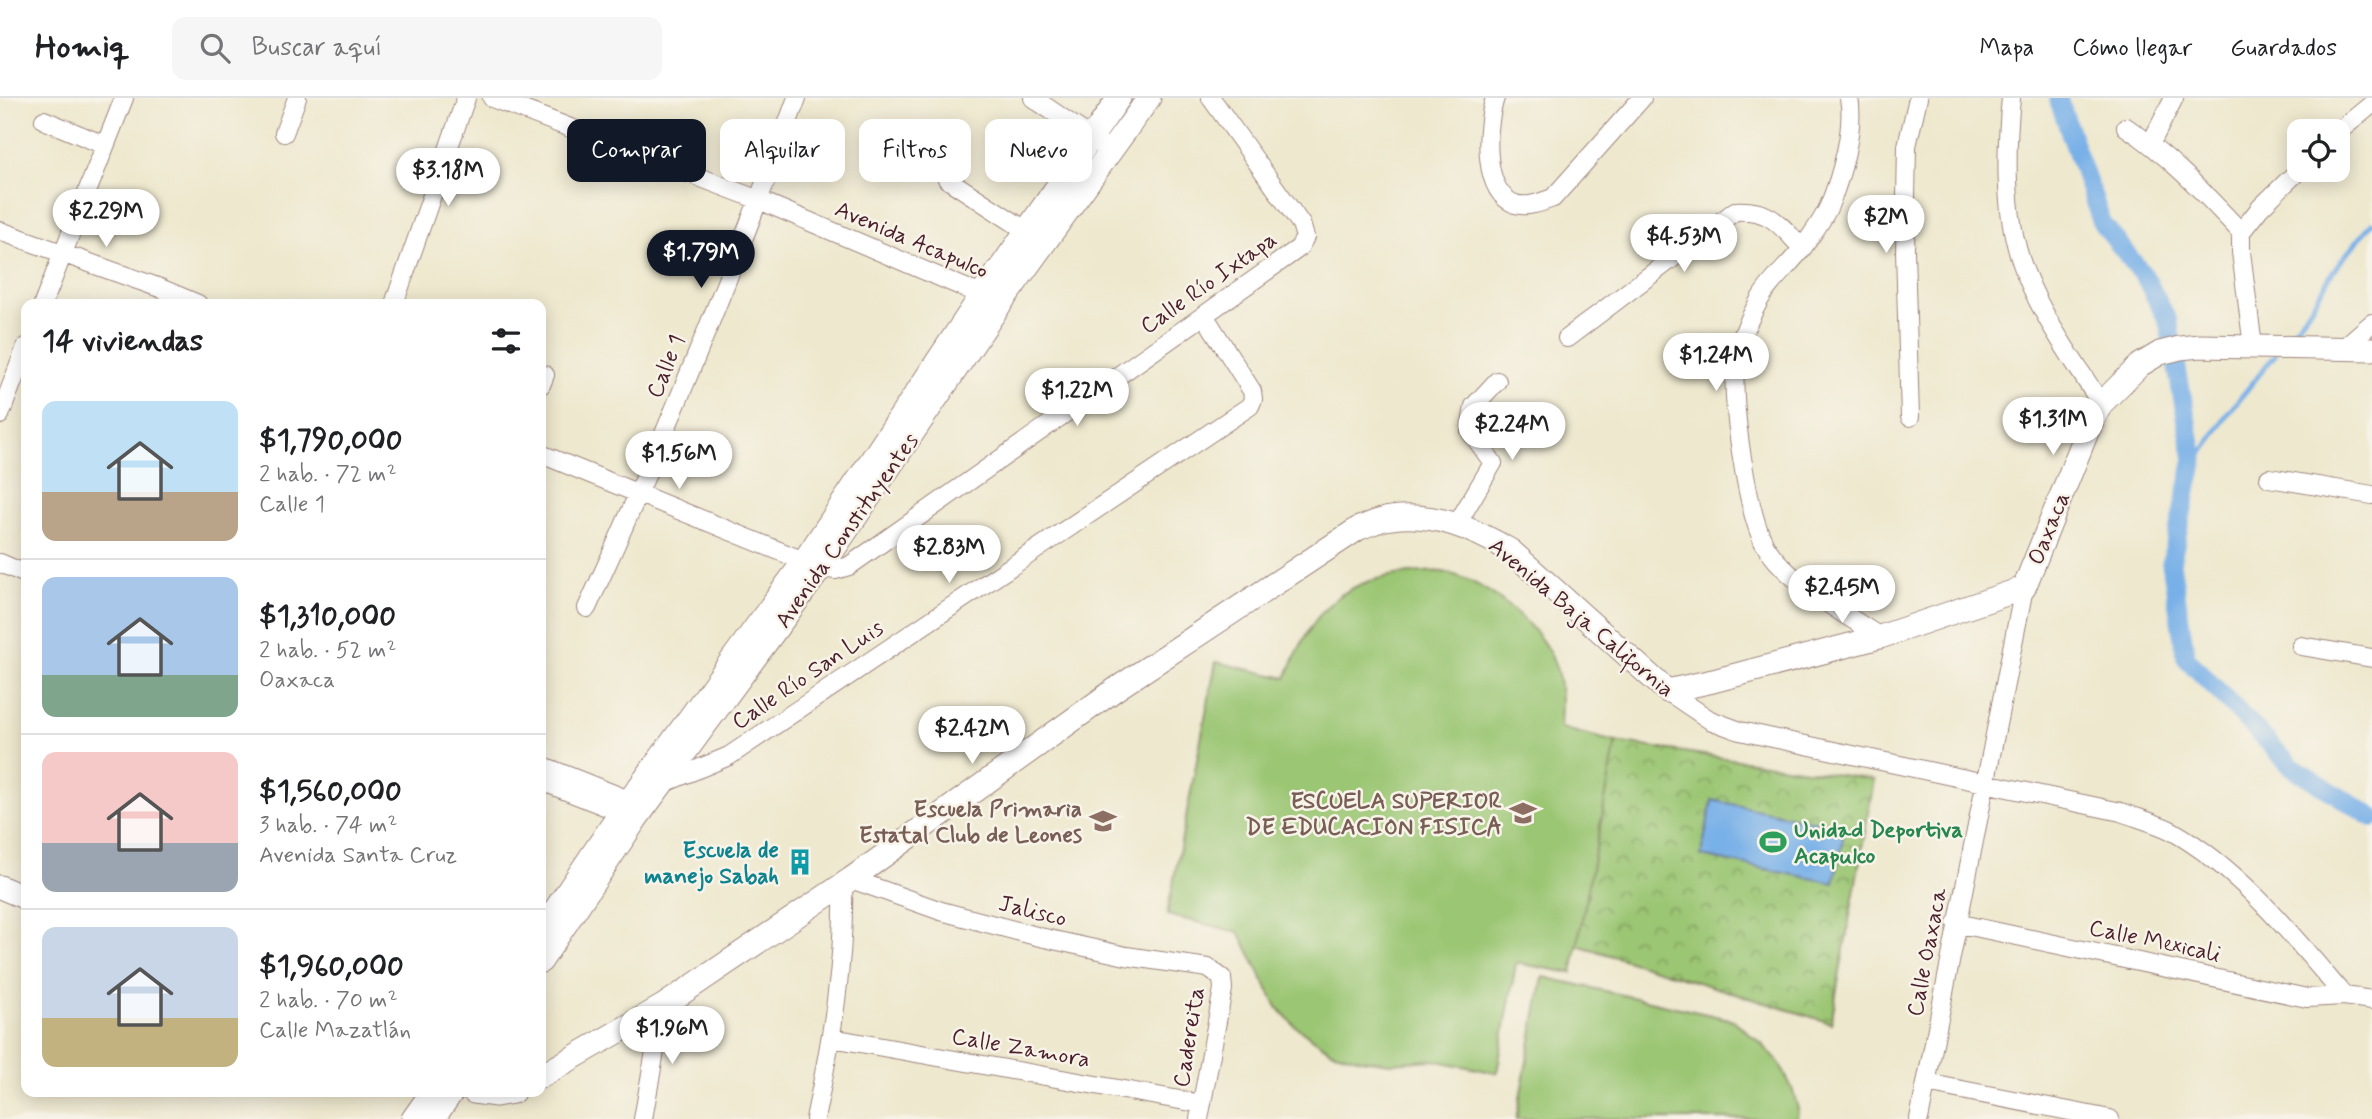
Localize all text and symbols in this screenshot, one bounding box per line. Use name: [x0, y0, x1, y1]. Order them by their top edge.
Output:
search box: [172, 17, 662, 80]
text: Homiq: [35, 26, 130, 70]
icon: search: [196, 29, 234, 67]
text: Buscar aquí: [252, 31, 382, 65]
text: Mapa: [1979, 33, 2034, 64]
text: Cómo llegar: [2072, 33, 2192, 64]
text: Guardados: [2230, 33, 2337, 64]
chip: Comprar: [567, 119, 706, 182]
chip: Alquilar: [720, 119, 845, 182]
chip: Filtros: [859, 119, 971, 182]
chip: Nuevo: [985, 119, 1092, 182]
map controls: [2287, 119, 2350, 182]
button: locate: [2287, 119, 2350, 182]
pin: $3.18M: [391, 148, 505, 208]
text: $3.18M: [412, 156, 484, 186]
pin: $2.29M: [49, 190, 163, 249]
street label: Avenida Acapulco: [830, 195, 993, 287]
pin: $2M: [1852, 195, 1920, 255]
text: $2.29M: [69, 197, 143, 227]
text: $2M: [1864, 203, 1909, 233]
pin: $4.53M: [1627, 214, 1741, 274]
text: $4.53M: [1646, 222, 1722, 252]
street label: Calle Río Ixtapa: [1135, 225, 1283, 342]
pin: $1.79M: [644, 230, 758, 290]
text: $1.79M: [663, 238, 739, 268]
text: 14 viviendas: [42, 322, 203, 361]
icon: filters: [487, 322, 525, 360]
street label: Calle 1: [641, 331, 693, 403]
pin: $1.24M: [1659, 334, 1773, 393]
text: $1.24M: [1679, 341, 1753, 371]
pin: $1.22M: [1020, 368, 1134, 428]
text: $1.22M: [1041, 376, 1113, 406]
pin: $1.31M: [1996, 398, 2110, 457]
pin: $2.24M: [1455, 402, 1569, 462]
text: $1.31M: [2018, 405, 2088, 435]
text: $2.24M: [1474, 410, 1550, 440]
text: $1,790,000: [259, 421, 403, 460]
street label: Avenida Constituyentes: [769, 428, 926, 635]
icon: home: [98, 429, 182, 513]
pin: $1.56M: [622, 432, 736, 491]
text: $1.56M: [641, 439, 717, 469]
text: 2 hab. · 72 m²: [259, 460, 397, 490]
street label: Oaxaca: [2022, 488, 2078, 570]
text: Calle 1: [259, 490, 325, 520]
pin: $2.83M: [892, 526, 1006, 585]
street label: Avenida Baja California: [1481, 532, 1680, 706]
text: $2.83M: [913, 533, 985, 563]
pin: $2.45M: [1785, 566, 1899, 625]
text: $2.45M: [1804, 573, 1880, 603]
text: $1,310,000: [259, 597, 396, 636]
icon: home: [98, 605, 182, 689]
street label: Calle Río San Luis: [726, 614, 890, 738]
text: 2 hab. · 52 m²: [259, 636, 396, 666]
text: Oaxaca: [259, 666, 335, 696]
pin: $2.42M: [915, 706, 1029, 766]
text: $2.42M: [934, 714, 1010, 744]
text: $1,560,000: [259, 772, 402, 811]
icon: home: [98, 780, 182, 864]
place label: ESCUELA SUPERIOR DE EDUCACION FISICA: [1246, 787, 1502, 843]
place label: Escuela Primaria Estatal Club de Leones: [859, 795, 1082, 851]
school or university icon: ESCUELA SUPERIOR DE EDUCACION FISICA: [1508, 798, 1538, 828]
school or university icon: Escuela Primaria Estatal Club de Leones: [1088, 806, 1118, 836]
text: 3 hab. · 74 m²: [259, 811, 398, 841]
place label: Unidad Deportiva Acapulco: [1794, 816, 1963, 872]
sports icon: Unidad Deportiva Acapulco: [1758, 827, 1788, 857]
place label: Escuela de manejo Sabah: [644, 836, 779, 892]
text: Avenida Santa Cruz: [259, 841, 457, 871]
building icon: Escuela de manejo Sabah: [785, 847, 815, 877]
street label: Calle Oaxaca: [1901, 885, 1955, 1019]
street label: Jalisco: [995, 889, 1070, 935]
street label: Calle Mexicali: [2086, 913, 2223, 971]
text: $1,960,000: [259, 947, 404, 986]
icon: home: [98, 955, 182, 1039]
street label: Cadereita: [1167, 985, 1213, 1090]
text: 2 hab. · 70 m²: [259, 986, 398, 1016]
pin: $1.96M: [615, 1006, 729, 1066]
text: $1.96M: [636, 1014, 708, 1044]
text: Calle Mazatlán: [259, 1016, 411, 1046]
street label: Calle Zamora: [949, 1022, 1092, 1076]

